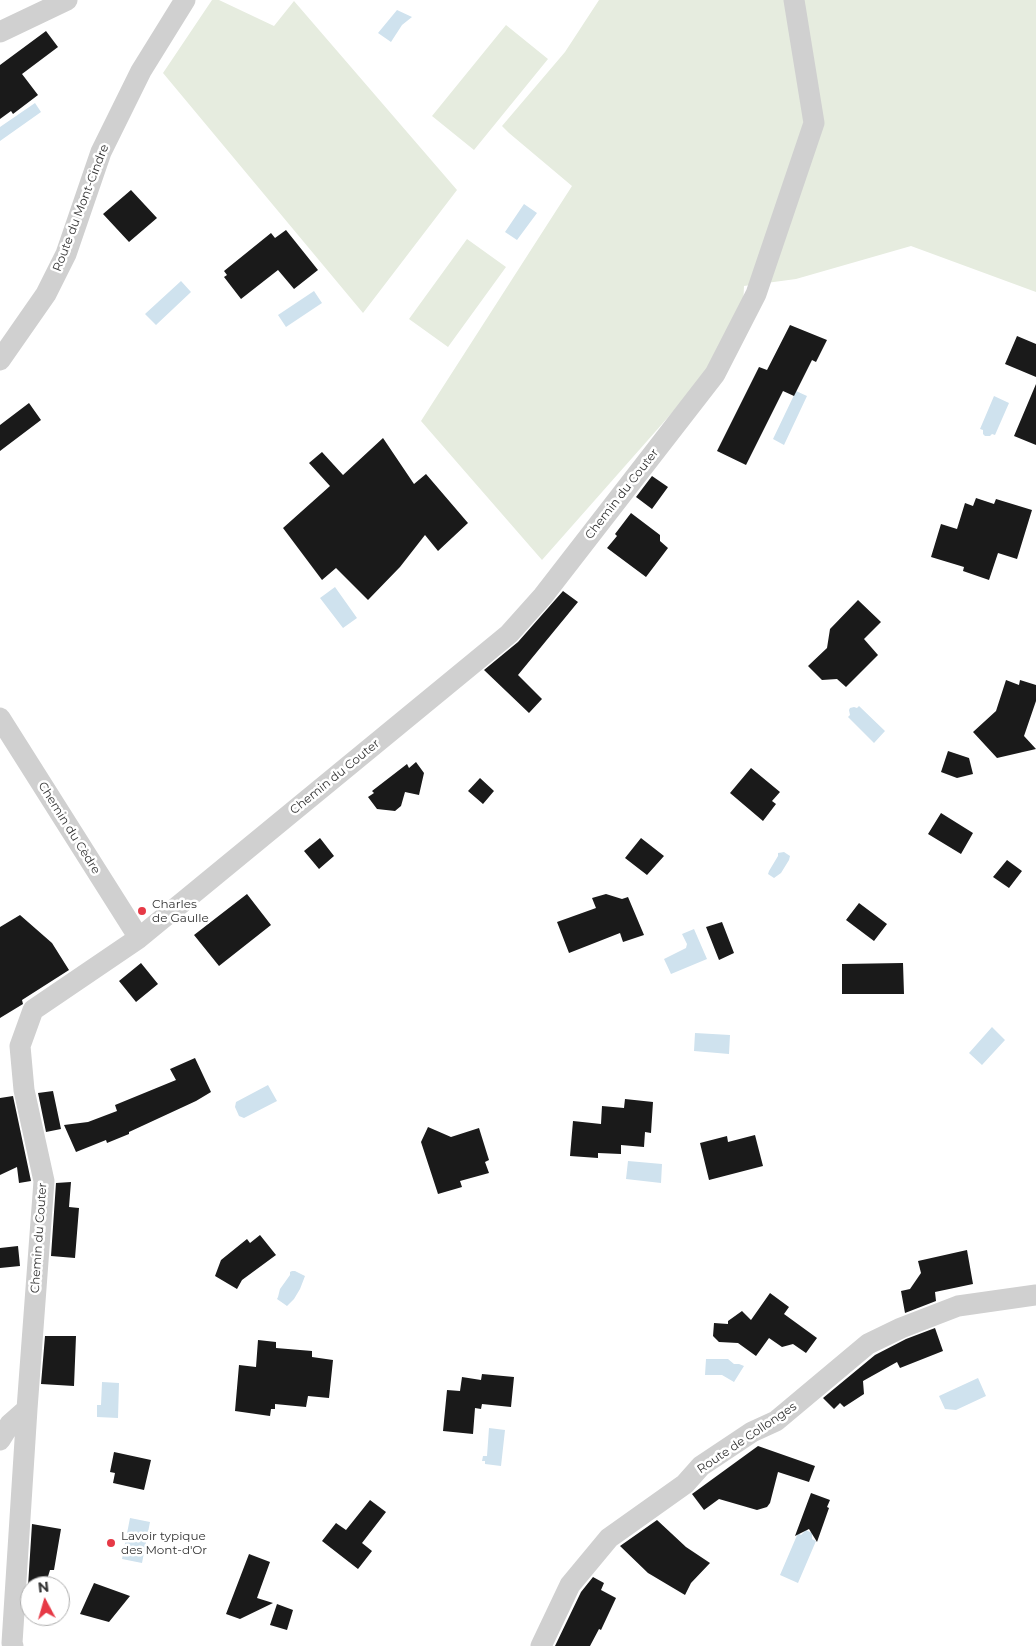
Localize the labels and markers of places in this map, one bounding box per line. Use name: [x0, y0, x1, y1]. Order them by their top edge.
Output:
place label: Charles de Gaulle: [152, 897, 209, 925]
marker: Charles de Gaulle: [136, 905, 148, 917]
place label: Lavoir typique des Mont-d'Or: [121, 1529, 207, 1557]
marker: Lavoir typique des Mont-d'Or: [105, 1537, 117, 1549]

